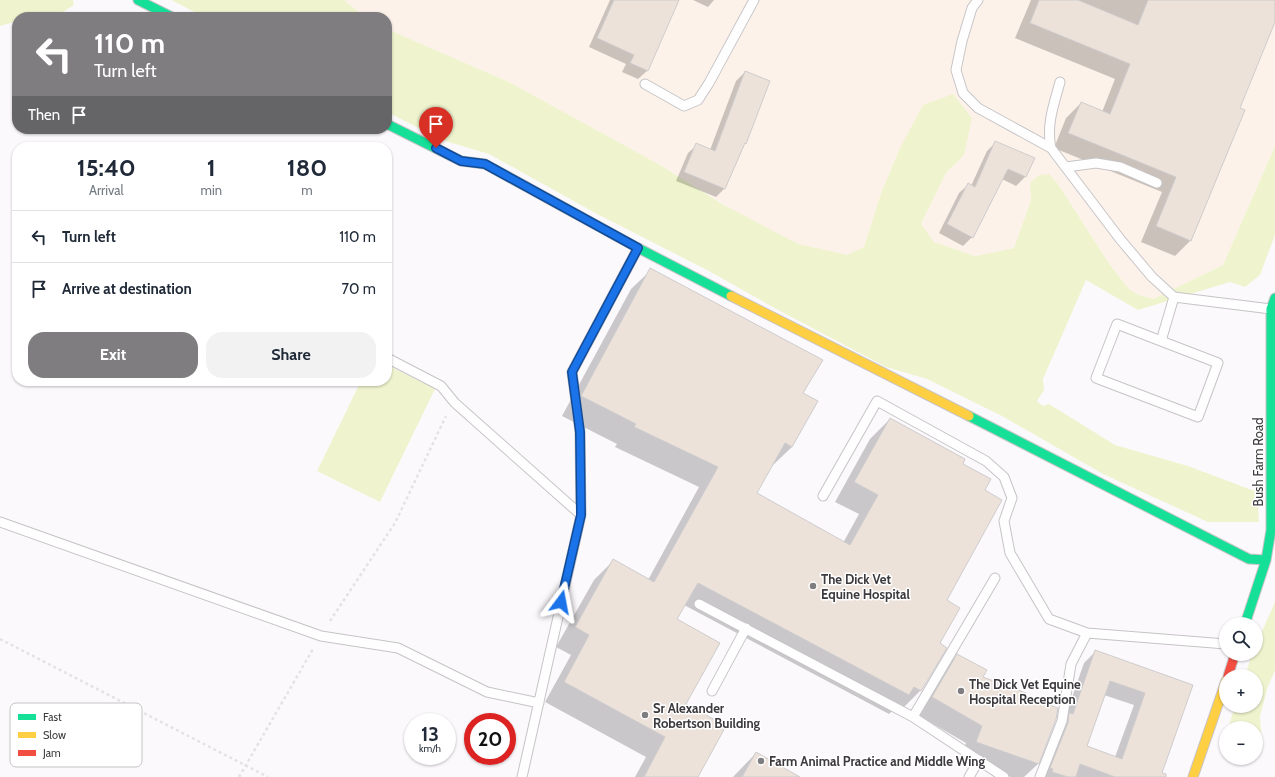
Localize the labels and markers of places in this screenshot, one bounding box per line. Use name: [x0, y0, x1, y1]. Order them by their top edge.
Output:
pin: [419, 107, 453, 148]
place label: The Dick Vet Equine Hospital: [821, 571, 911, 602]
marker: The Dick Vet Equine Hospital: [808, 581, 818, 591]
place label: The Dick Vet Equine Hospital Reception: [969, 676, 1081, 707]
marker: The Dick Vet Equine Hospital Reception: [956, 686, 966, 696]
place label: Sr Alexander Robertson Building: [653, 700, 761, 731]
marker: Sr Alexander Robertson Building: [640, 710, 650, 720]
place label: Farm Animal Practice and Middle Wing: [769, 753, 986, 769]
marker: Farm Animal Practice and Middle Wing: [756, 756, 766, 766]

